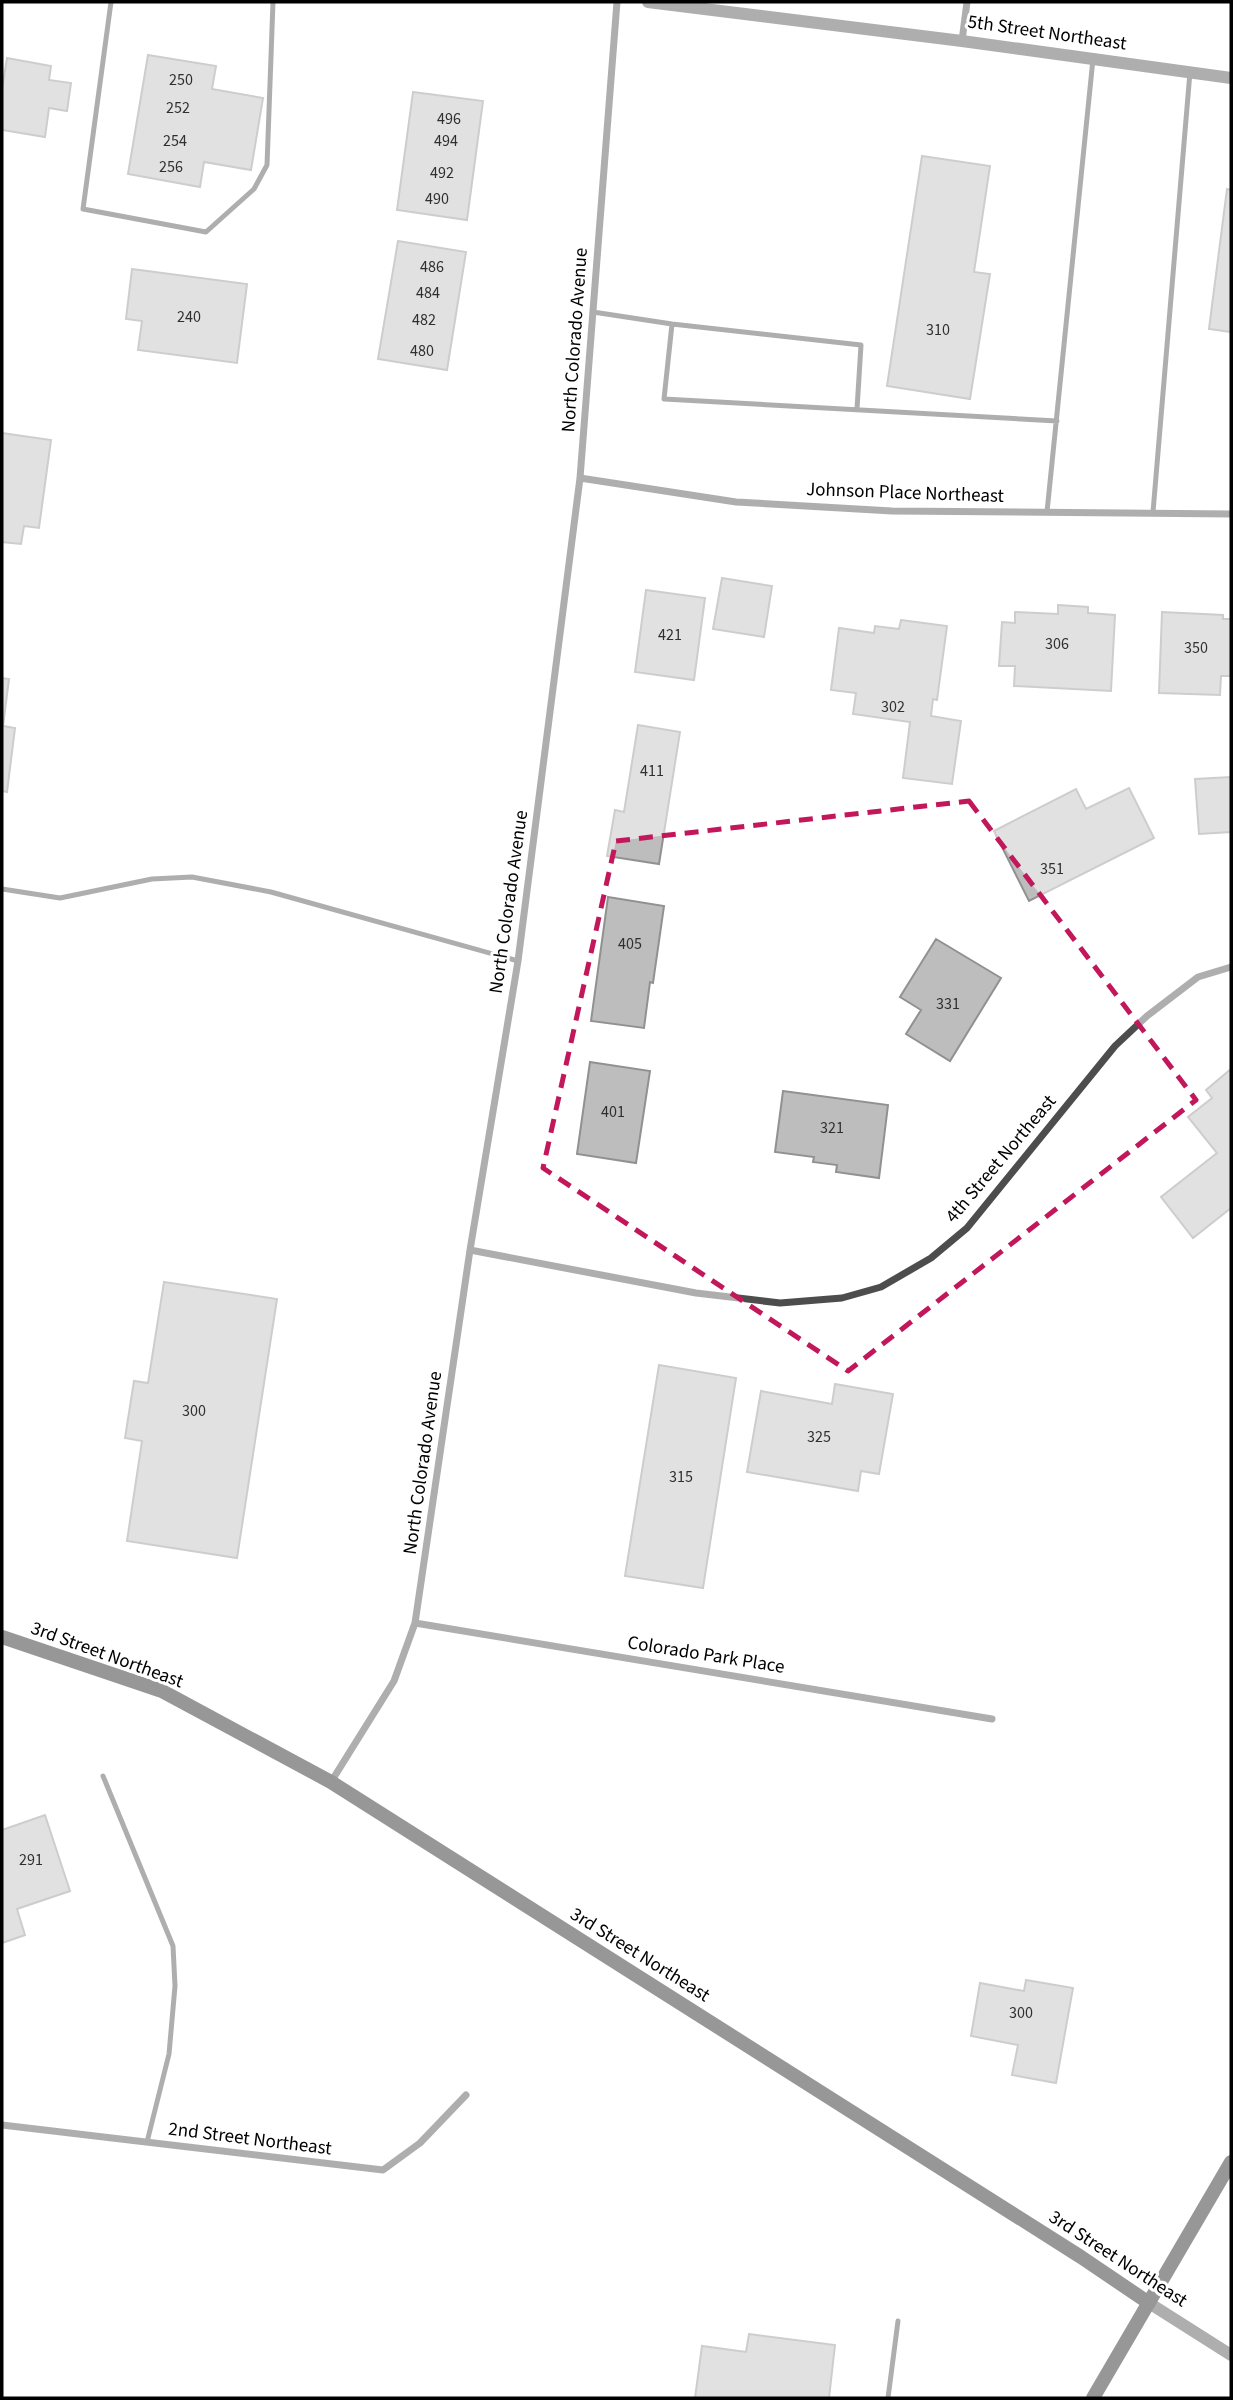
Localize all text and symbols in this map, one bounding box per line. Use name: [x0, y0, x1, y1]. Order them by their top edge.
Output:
street label: 5th Street Northeast: [966, 8, 1129, 58]
house number: 250: [169, 69, 193, 91]
house number: 252: [166, 97, 190, 119]
house number: 496: [437, 108, 461, 130]
house number: 254: [163, 130, 187, 152]
house number: 494: [434, 130, 458, 152]
house number: 256: [159, 156, 183, 178]
house number: 492: [430, 162, 454, 184]
house number: 490: [425, 188, 449, 210]
street label: North Colorado Avenue: [555, 247, 595, 433]
house number: 486: [420, 256, 444, 278]
house number: 484: [416, 282, 440, 304]
house number: 240: [177, 306, 201, 328]
house number: 482: [412, 309, 436, 331]
house number: 310: [926, 319, 950, 341]
house number: 480: [410, 340, 434, 362]
street label: Johnson Place Northeast: [806, 476, 1005, 510]
house number: 421: [658, 624, 682, 646]
house number: 306: [1045, 633, 1069, 655]
house number: 350: [1184, 637, 1208, 659]
house number: 302: [881, 696, 905, 718]
house number: 411: [640, 760, 664, 782]
street label: North Colorado Avenue: [483, 809, 535, 995]
house number: 351: [1040, 858, 1064, 880]
house number: 405: [618, 933, 642, 955]
house number: 331: [936, 993, 960, 1015]
street label: 4th Street Northeast: [939, 1089, 1063, 1229]
house number: 401: [601, 1101, 625, 1123]
house number: 321: [820, 1117, 844, 1139]
street label: North Colorado Avenue: [397, 1370, 449, 1556]
house number: 300: [182, 1400, 206, 1422]
house number: 325: [807, 1426, 831, 1448]
house number: 315: [669, 1466, 693, 1488]
street label: 3rd Street Northeast: [27, 1615, 187, 1695]
street label: Colorado Park Place: [625, 1629, 787, 1681]
house number: 291: [19, 1849, 43, 1871]
street label: 3rd Street Northeast: [565, 1901, 716, 2009]
house number: 300: [1009, 2002, 1033, 2024]
street label: 2nd Street Northeast: [167, 2116, 334, 2162]
street label: 3rd Street Northeast: [1043, 2204, 1193, 2314]

